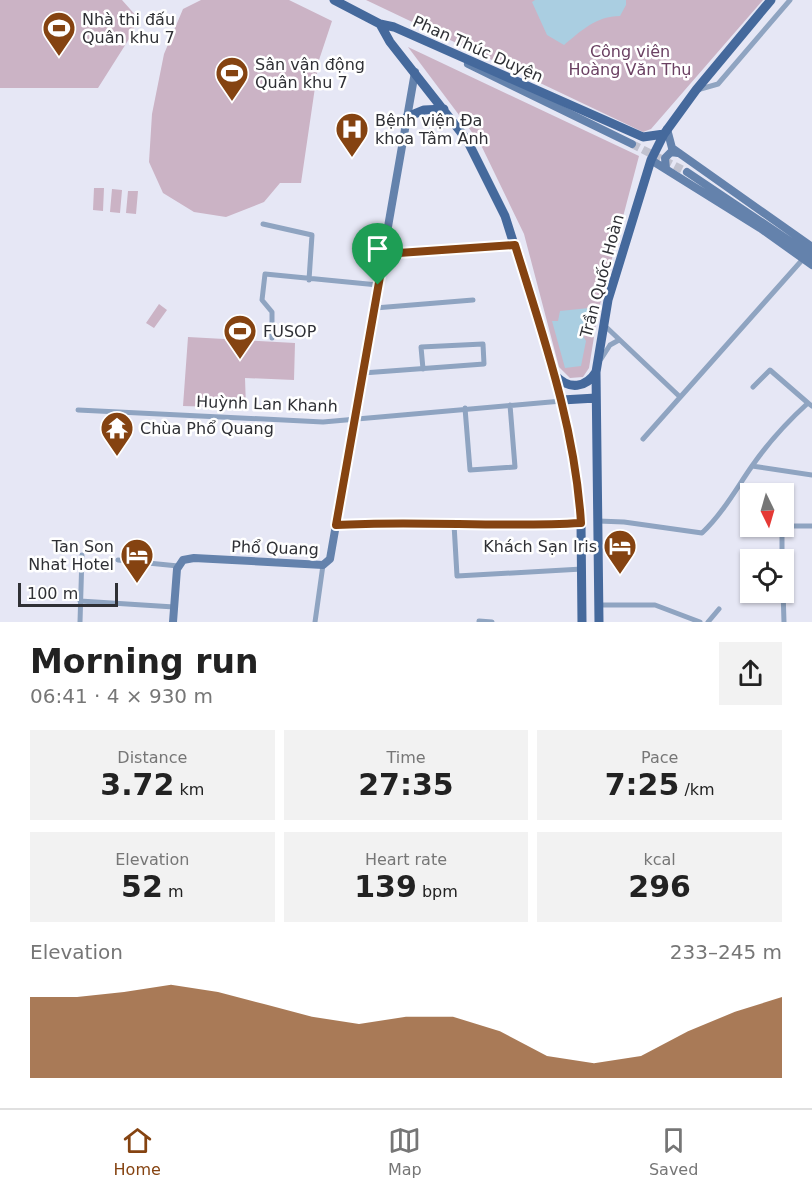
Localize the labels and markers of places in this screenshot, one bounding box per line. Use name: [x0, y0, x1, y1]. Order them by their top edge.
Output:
sports icon: Nhà thi đấu Quân khu 7: [41, 10, 77, 57]
place label: Nhà thi đấu Quân khu 7: [82, 10, 175, 47]
sports icon: Sân vận động Quân khu 7: [214, 55, 250, 102]
place label: Sân vận động Quân khu 7: [255, 55, 365, 92]
hospital icon: Bệnh viện Đa khoa Tâm Anh: [334, 111, 370, 158]
place label: Bệnh viện Đa khoa Tâm Anh: [375, 111, 489, 148]
pin: [352, 223, 403, 285]
sports icon: FUSOP: [222, 313, 258, 360]
place label: FUSOP: [263, 322, 317, 341]
temple icon: Chùa Phổ Quang: [99, 410, 135, 457]
place label: Chùa Phổ Quang: [140, 419, 274, 438]
hotel icon: Khách Sạn Iris: [602, 528, 638, 575]
place label: Tan Son Nhat Hotel: [28, 537, 114, 574]
hotel icon: Tan Son Nhat Hotel: [119, 537, 155, 584]
place label: Khách Sạn Iris: [483, 537, 597, 556]

